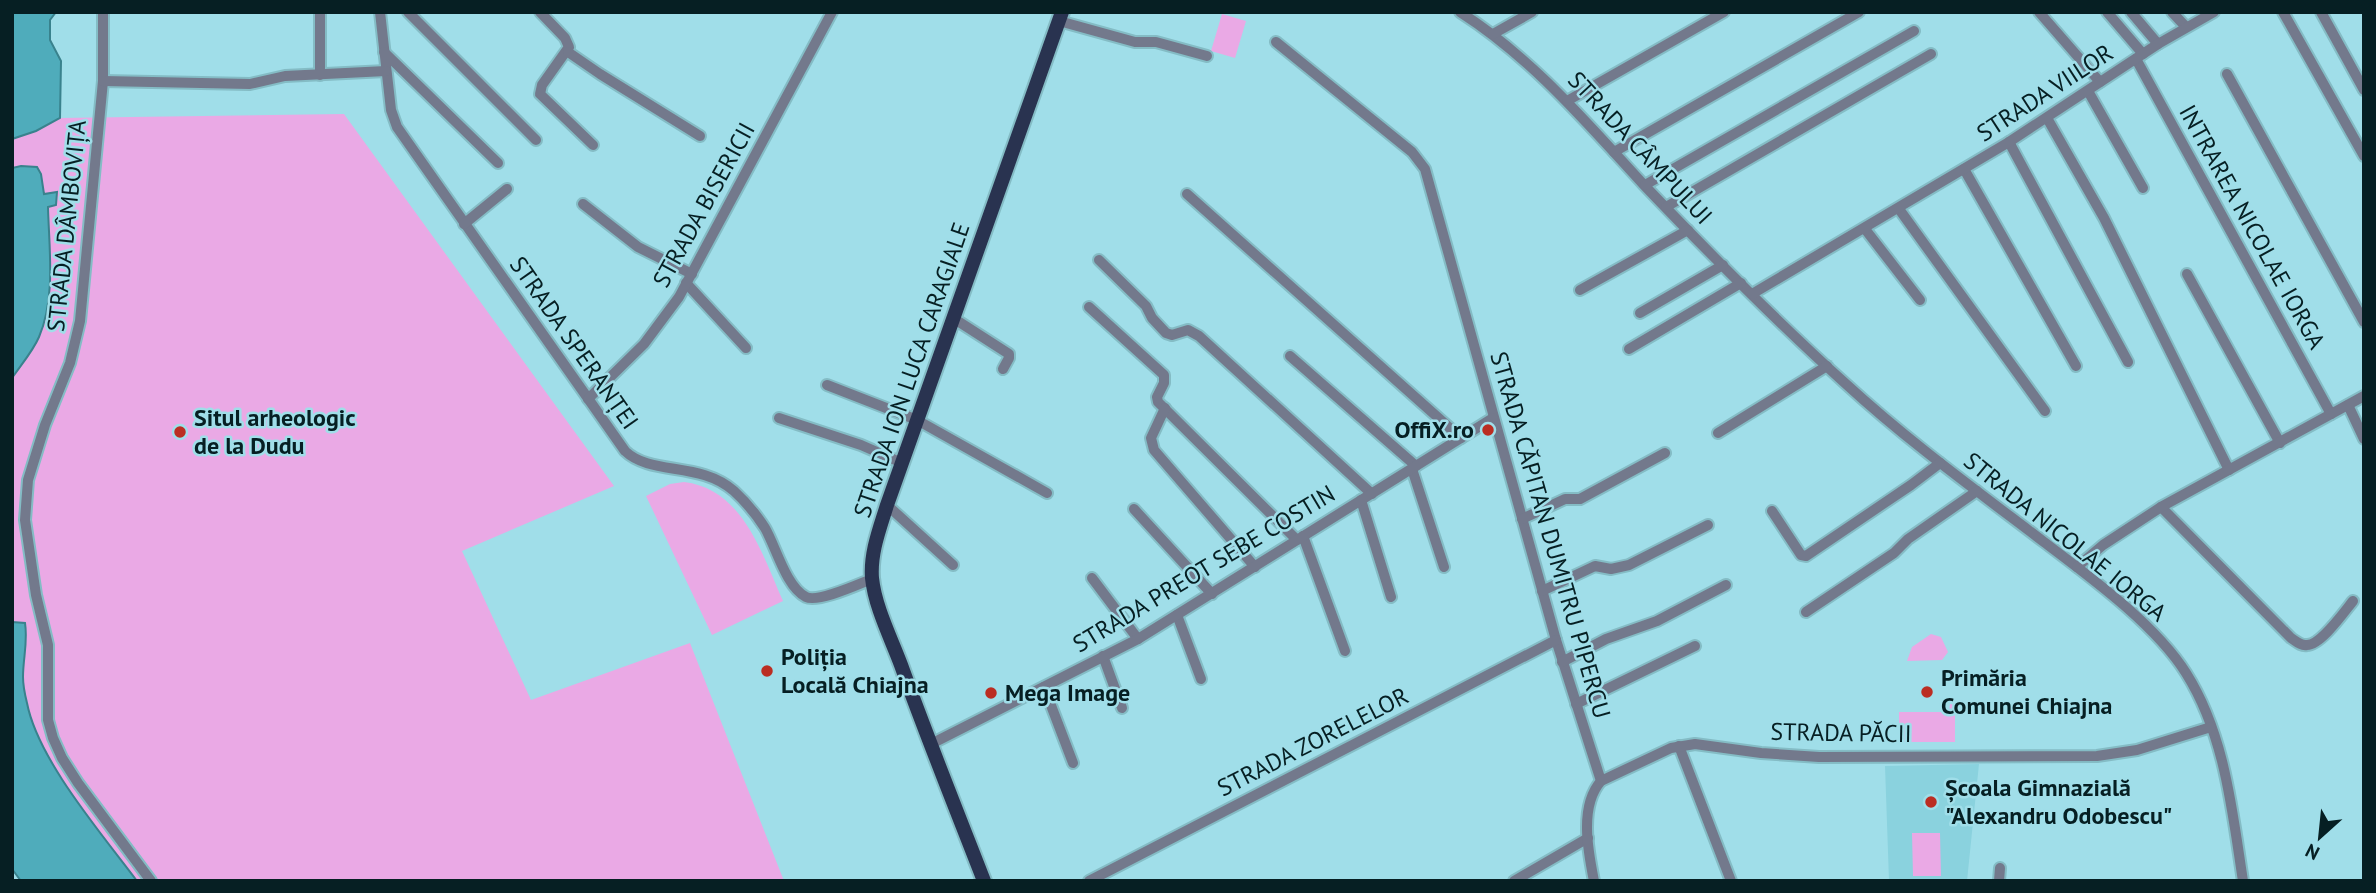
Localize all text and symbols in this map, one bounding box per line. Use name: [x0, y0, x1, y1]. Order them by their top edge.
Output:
street label: STRADA VIILOR: [1971, 37, 2119, 148]
street label: STRADA CÂMPULUI: [1561, 65, 1719, 231]
street label: INTRAREA NICOLAE IORGA: [2172, 99, 2333, 354]
street label: STRADA BISERICII: [645, 117, 762, 293]
street label: STRADA DÂMBOVIȚA: [40, 119, 93, 333]
street label: STRADA ION LUCA CARAGIALE: [846, 218, 977, 521]
street label: STRADA SPERANȚEI: [503, 250, 646, 435]
street label: STRADA CĂPITAN DUMITRU PIPERCU: [1483, 348, 1618, 722]
place label: Situl arheologic de la Dudu: [194, 402, 356, 461]
place label: OffiX.ro: [1395, 414, 1474, 445]
marker: OffiX.ro: [1480, 422, 1496, 438]
marker: Situl arheologic de la Dudu: [172, 424, 188, 440]
street label: STRADA NICOLAE IORGA: [1958, 445, 2173, 628]
street label: STRADA PREOT SEBE COSTIN: [1067, 478, 1341, 659]
place label: Poliția Locală Chiajna: [781, 641, 929, 700]
place label: Primăria Comunei Chiajna: [1941, 662, 2112, 721]
marker: Poliția Locală Chiajna: [759, 663, 775, 679]
place label: Mega Image: [1005, 677, 1130, 708]
street label: STRADA ZORELELOR: [1212, 680, 1414, 803]
marker: Primăria Comunei Chiajna: [1919, 684, 1935, 700]
marker: Mega Image: [983, 685, 999, 701]
street label: STRADA PĂCII: [1770, 716, 1912, 749]
place label: Școala Gimnazială "Alexandru Odobescu": [1945, 772, 2173, 831]
marker: Școala Gimnazială "Alexandru Odobescu": [1923, 794, 1939, 810]
north arrow: [2285, 802, 2355, 872]
text: N: [2301, 839, 2323, 866]

